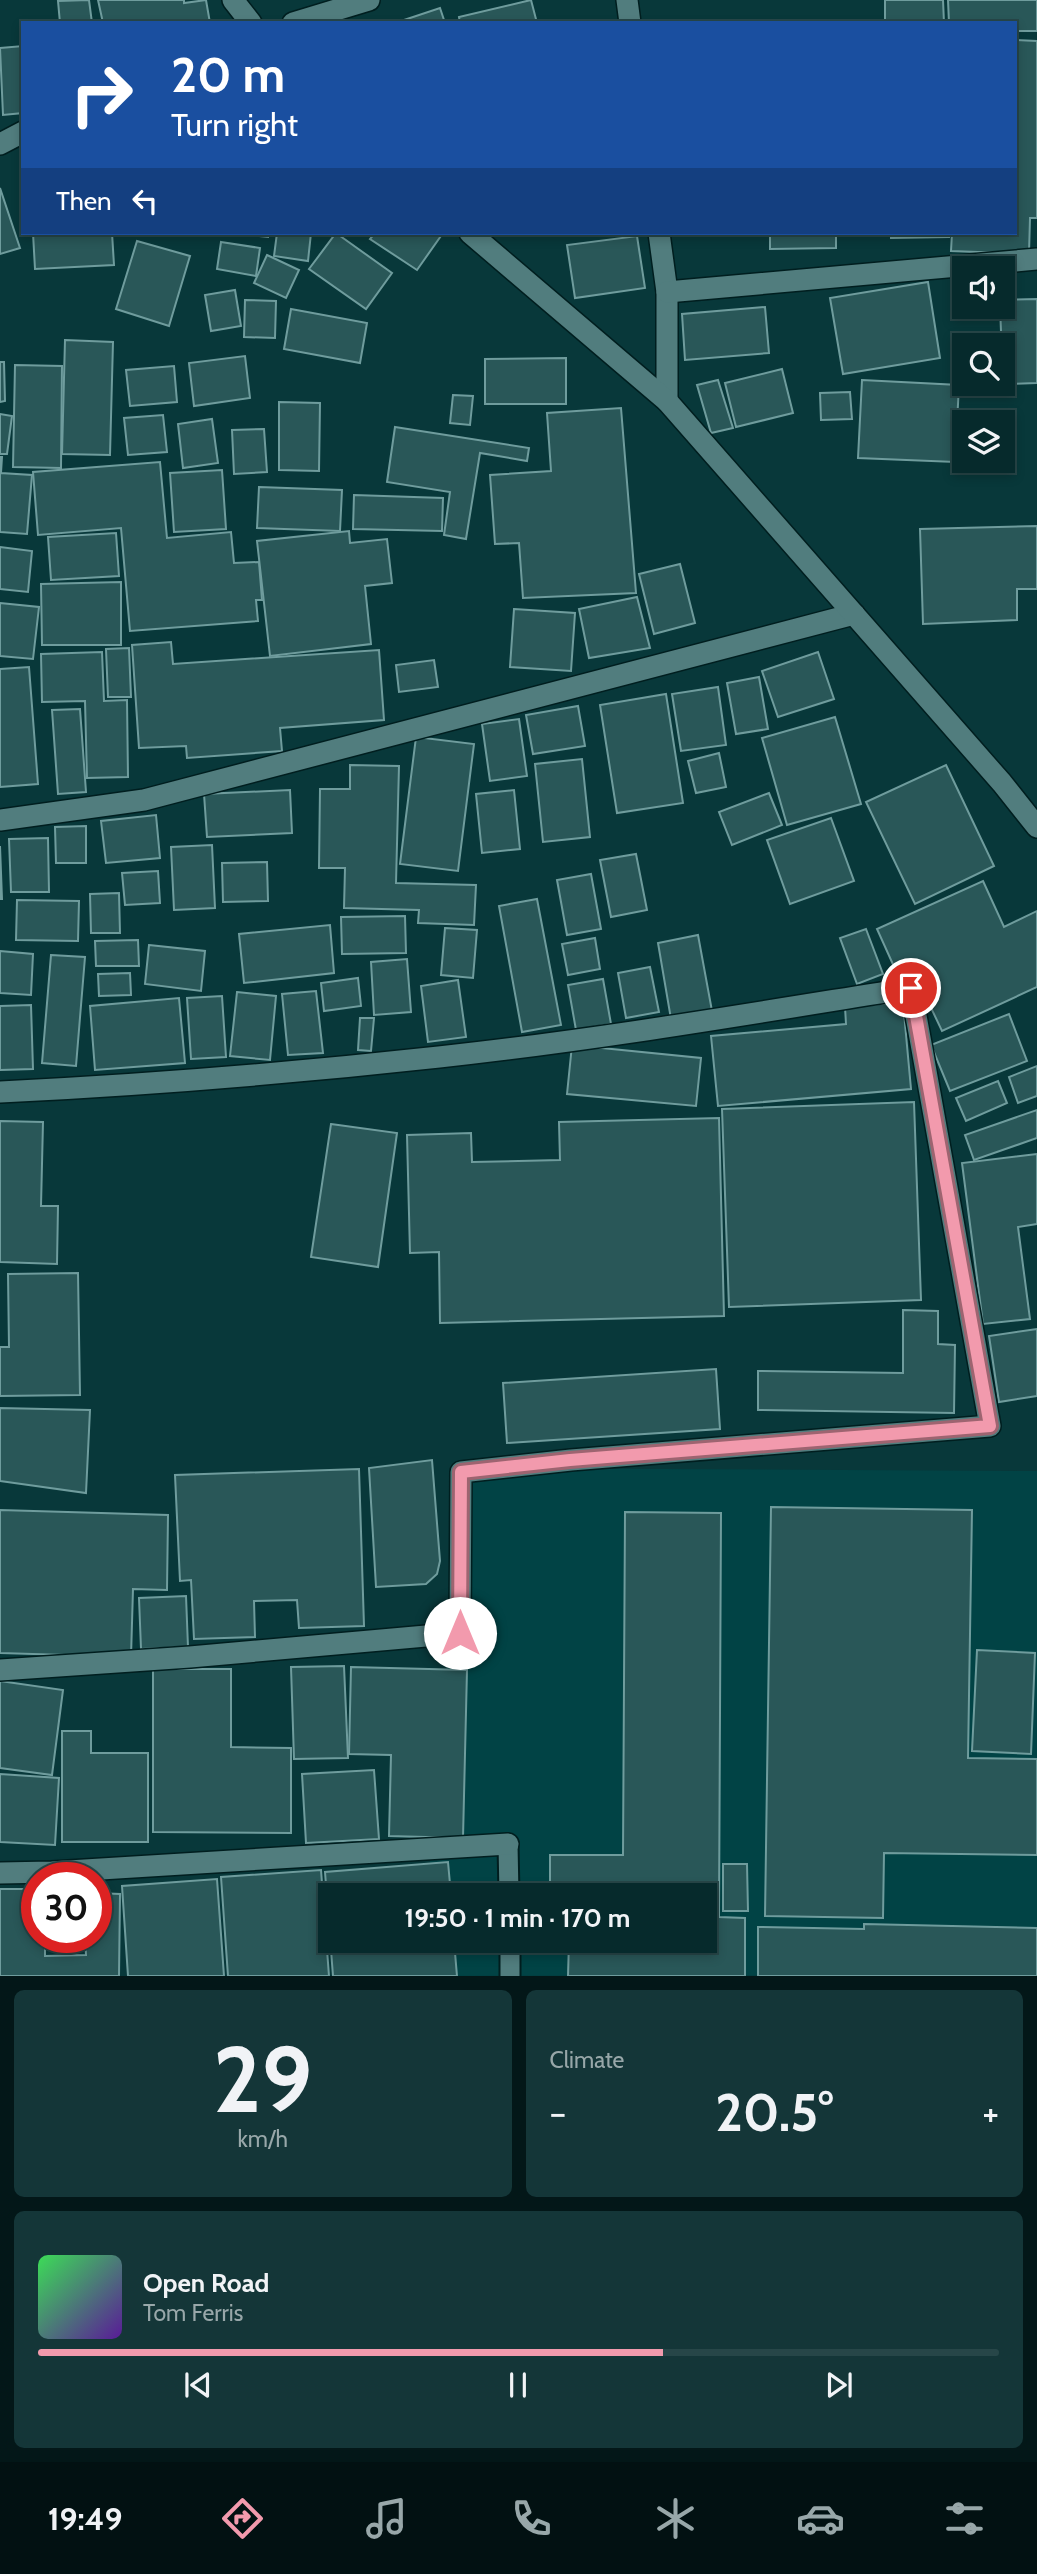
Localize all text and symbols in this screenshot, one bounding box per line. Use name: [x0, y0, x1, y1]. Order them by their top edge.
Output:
text: 20 m: [171, 45, 285, 104]
icon: right: [56, 49, 147, 140]
text: Turn right: [171, 105, 298, 144]
icon: left: [126, 182, 164, 220]
text: Then: [56, 185, 112, 217]
map controls: [952, 256, 1015, 473]
button: sound: [952, 256, 1015, 319]
button: search: [952, 333, 1015, 396]
button: layers: [952, 410, 1015, 473]
pin: [881, 958, 941, 1018]
icon: arrive: [892, 969, 930, 1007]
position arrow: [423, 1596, 497, 1670]
speed limit sign: 30: [21, 1862, 112, 1953]
text: 19:50 · 1 min · 170 m: [405, 1902, 630, 1934]
text: 29: [213, 2024, 312, 2135]
text: Climate: [550, 2046, 624, 2074]
text: 20.5°: [715, 2081, 833, 2144]
text: −: [550, 2089, 566, 2136]
text: +: [982, 2089, 999, 2136]
text: km/h: [238, 2125, 288, 2153]
text: Open Road: [143, 2267, 269, 2299]
text: Tom Ferris: [143, 2299, 243, 2327]
icon: previous: [179, 2366, 217, 2404]
icon: pause: [499, 2366, 537, 2404]
icon: next: [820, 2366, 858, 2404]
icon: directions: [218, 2494, 267, 2543]
icon: music: [362, 2494, 411, 2543]
icon: phone: [507, 2494, 556, 2543]
icon: climate: [651, 2494, 700, 2543]
icon: car: [796, 2494, 845, 2543]
icon: filters: [940, 2494, 989, 2543]
text: 19:49: [48, 2499, 122, 2538]

